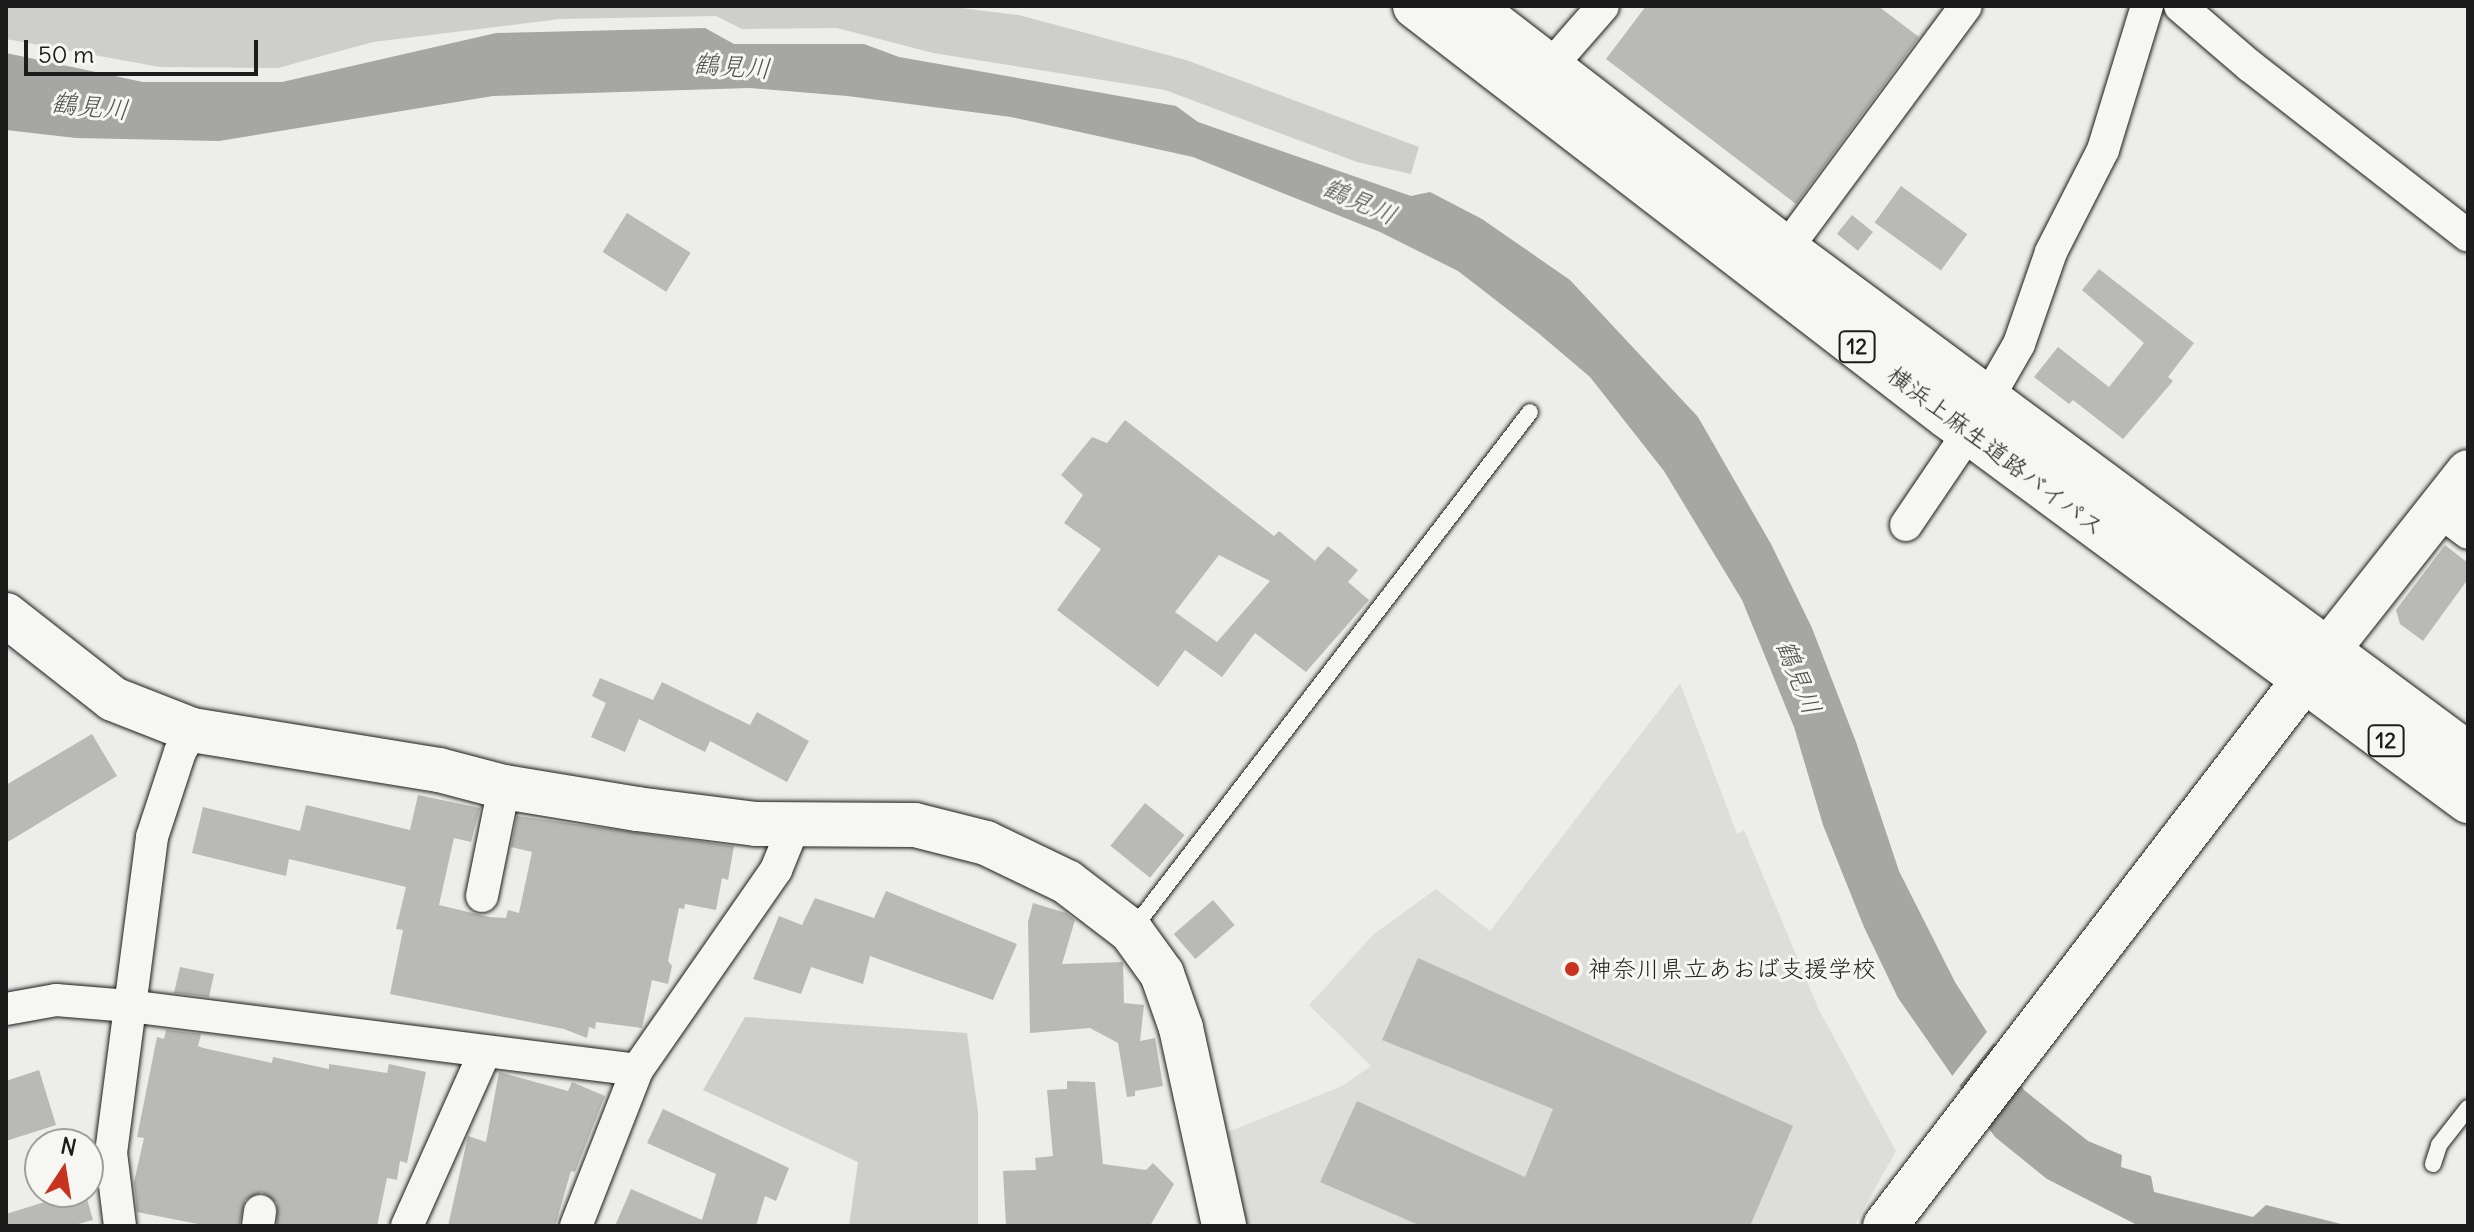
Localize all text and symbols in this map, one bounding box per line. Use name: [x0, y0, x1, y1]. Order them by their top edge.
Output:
scale bar: [28, 24, 262, 74]
text: 50 m: [38, 39, 94, 69]
water label: 鶴見川: [692, 48, 772, 84]
water label: 鶴見川: [50, 86, 130, 126]
water label: 鶴見川: [1318, 171, 1402, 231]
road number: 12: [1837, 329, 1877, 365]
street label: 横浜上麻生道路バイパス: [1882, 360, 2110, 542]
water label: 鶴見川: [1770, 635, 1828, 719]
road number: 12: [2366, 723, 2406, 759]
place label: 神奈川県立あおば支援学校: [1588, 955, 1876, 983]
marker: 神奈川県立あおば支援学校: [1563, 960, 1581, 978]
north arrow: [24, 1128, 104, 1208]
text: N: [58, 1131, 79, 1162]

